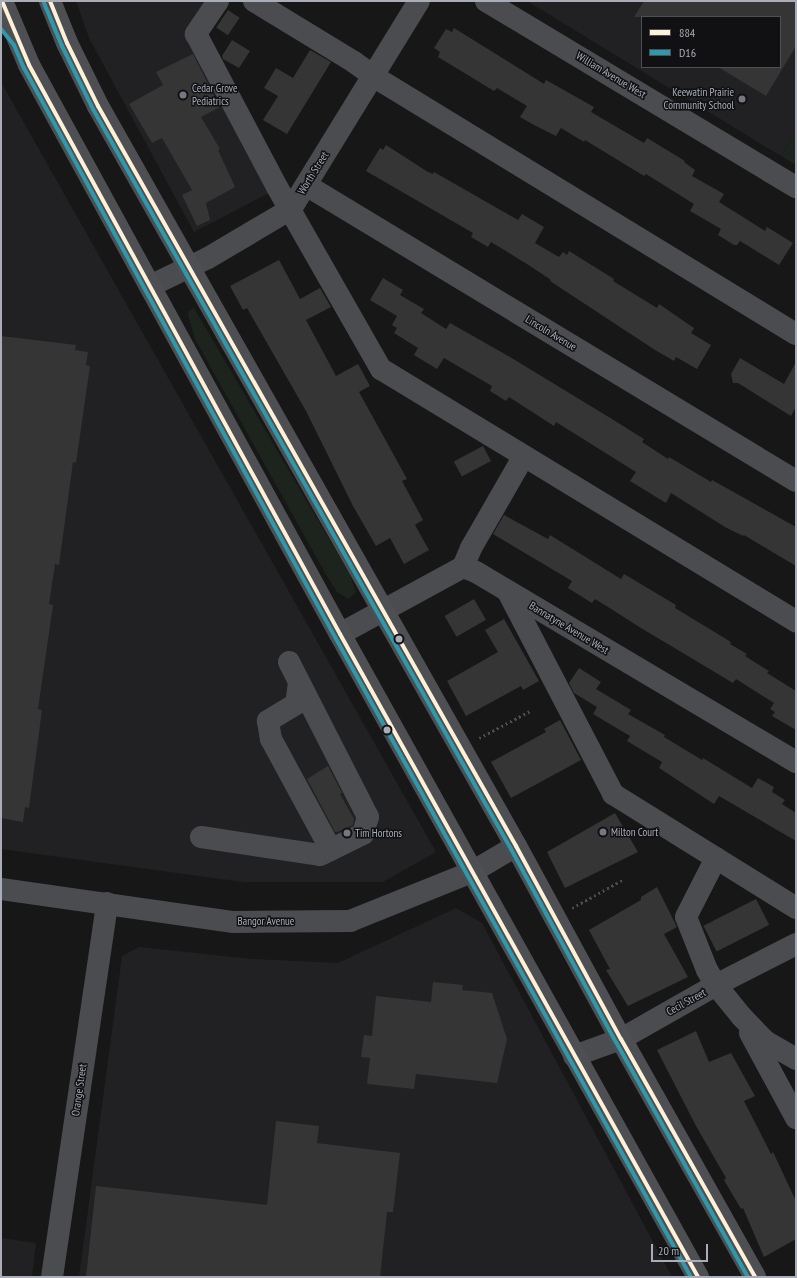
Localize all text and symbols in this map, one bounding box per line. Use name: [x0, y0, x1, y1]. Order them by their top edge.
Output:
legend: [641, 16, 781, 68]
text: 884: [679, 25, 695, 40]
text: D16: [679, 45, 696, 60]
street label: William Avenue West: [573, 49, 649, 101]
place label: Cedar Grove Pediatrics: [192, 82, 238, 108]
place label: Keewatin Prairie Community School: [663, 86, 734, 112]
marker: Cedar Grove Pediatrics: [177, 89, 189, 101]
marker: Keewatin Prairie Community School: [737, 94, 747, 104]
street label: Worth Street: [295, 149, 331, 197]
street label: Lincoln Avenue: [523, 312, 579, 354]
street label: Bannatyne Avenue West: [527, 599, 611, 657]
unlabelled marker: [394, 634, 404, 644]
unlabelled marker: [382, 725, 392, 735]
place label: Milton Court: [611, 825, 658, 839]
place label: Tim Hortons: [355, 826, 402, 840]
marker: Milton Court: [598, 827, 608, 837]
marker: Tim Hortons: [342, 828, 352, 838]
street label: Bangor Avenue: [237, 914, 295, 928]
street label: Cecil Street: [664, 986, 708, 1018]
street label: Orange Street: [69, 1063, 89, 1117]
scale bar: [653, 1236, 710, 1262]
text: 20 m: [658, 1243, 679, 1258]

